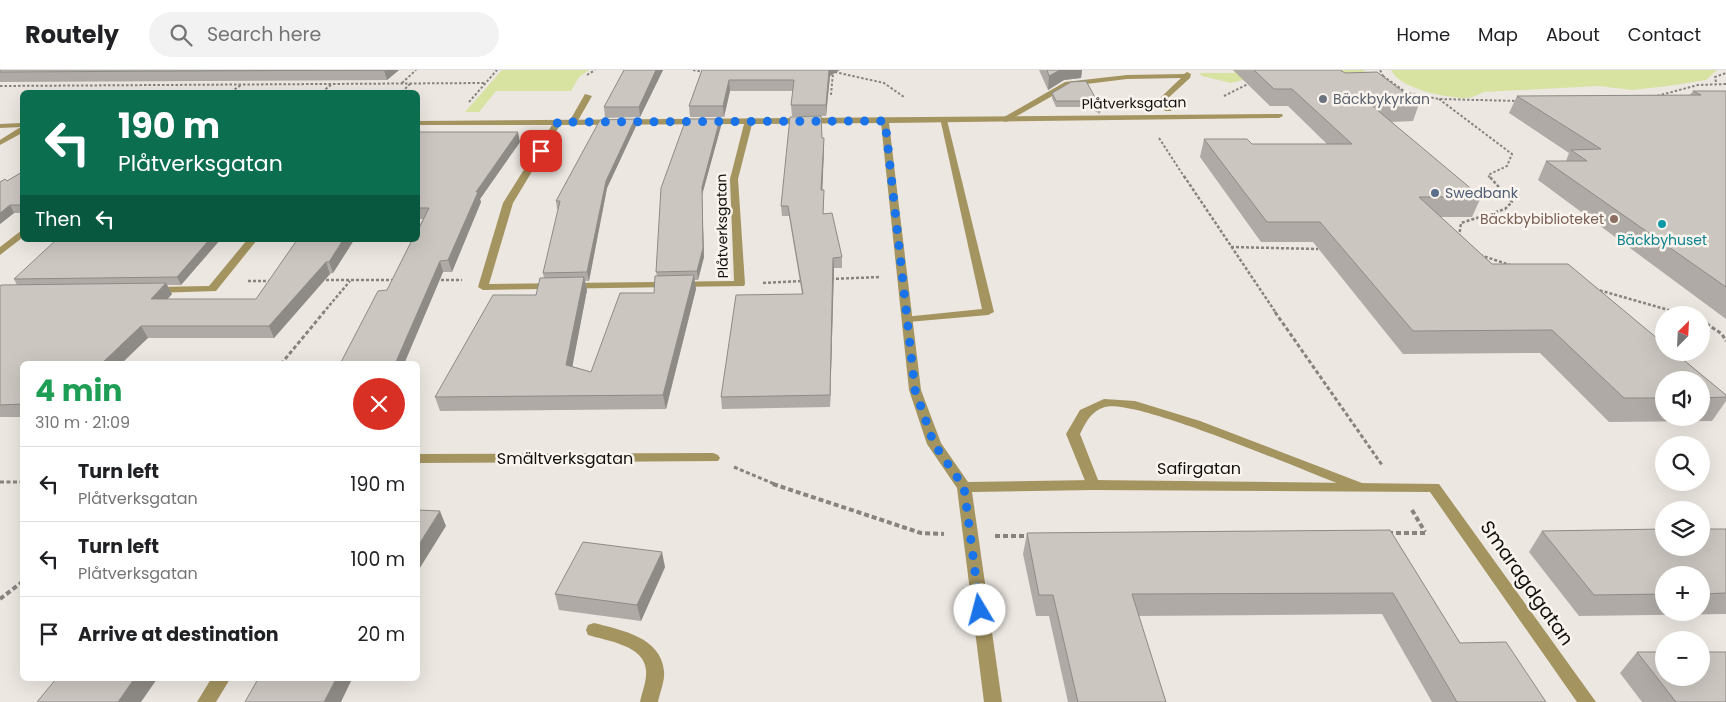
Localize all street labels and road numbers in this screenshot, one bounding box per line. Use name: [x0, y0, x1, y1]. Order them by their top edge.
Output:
street label: Plåtverksgatan: [1081, 92, 1187, 114]
street label: Plåtverksgatan: [711, 173, 733, 279]
street label: Smältverksgatan: [497, 447, 633, 470]
street label: Safirgatan: [1157, 457, 1241, 480]
street label: Smaragdgatan: [1474, 515, 1580, 651]

